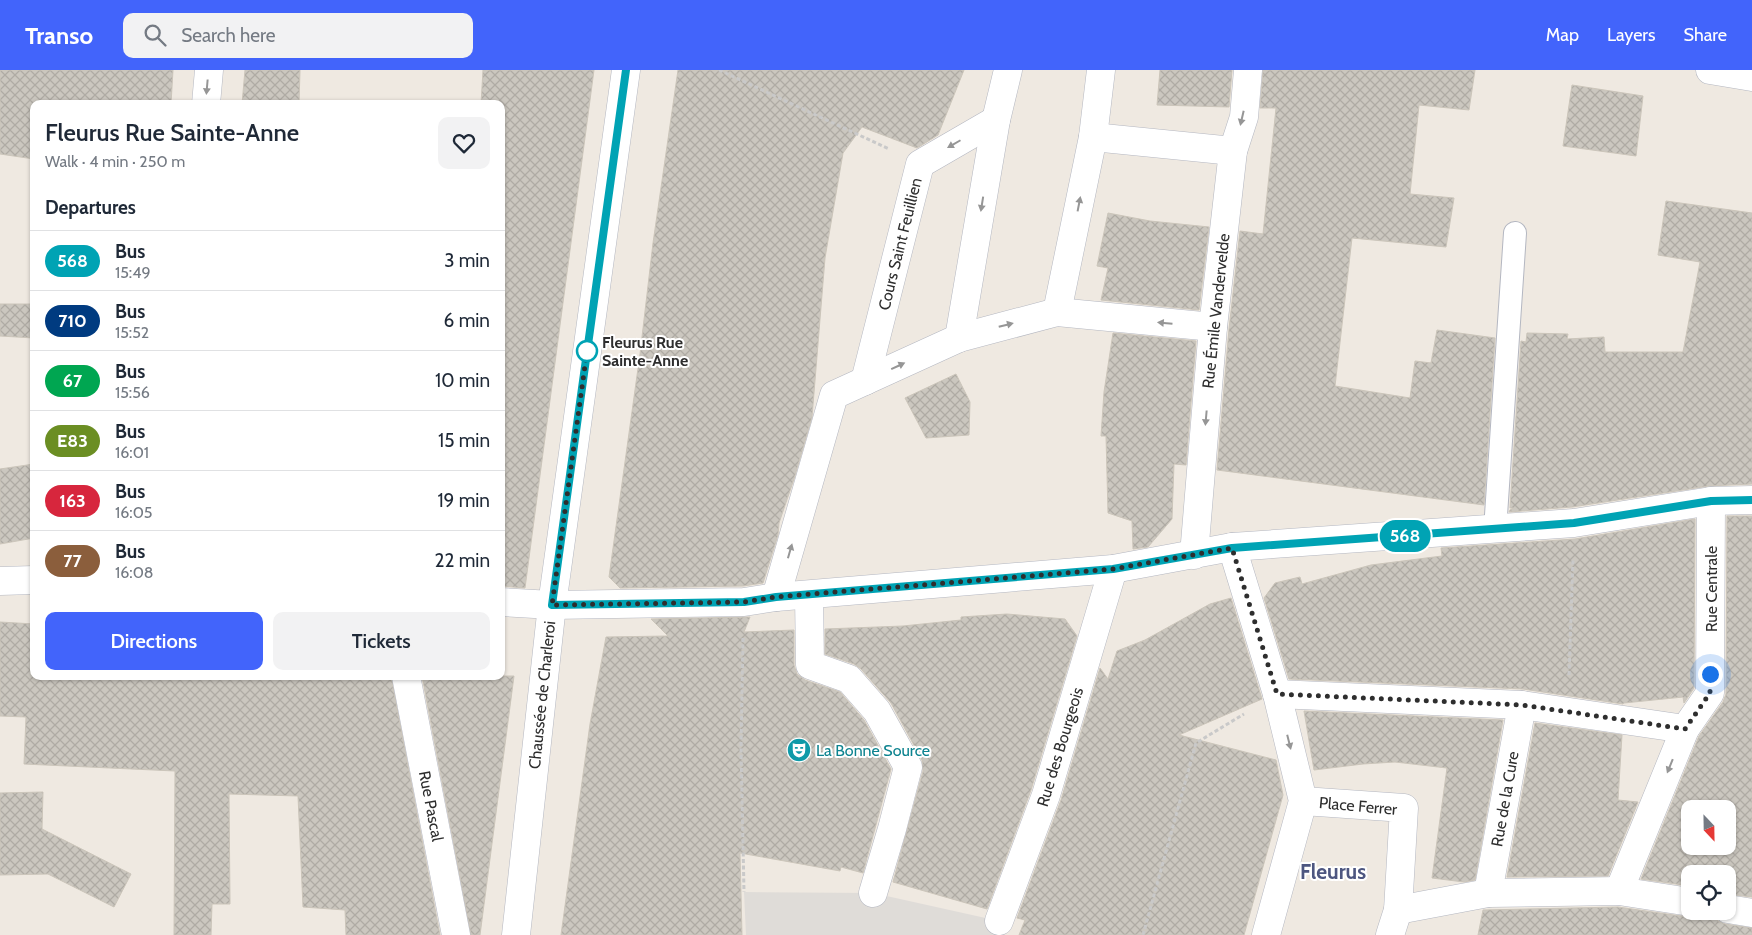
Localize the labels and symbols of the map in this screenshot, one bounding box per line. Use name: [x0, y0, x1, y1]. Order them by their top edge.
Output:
one-way arrow: [203, 79, 211, 95]
one-way arrow: [1238, 111, 1246, 127]
one-way arrow: [947, 140, 960, 149]
street label: Cours Saint Feuillien: [874, 176, 926, 312]
one-way arrow: [977, 196, 985, 212]
one-way arrow: [1075, 196, 1083, 212]
street label: Rue Émile Vandervelde: [1198, 233, 1234, 389]
one-way arrow: [1157, 318, 1173, 326]
one-way arrow: [999, 321, 1014, 329]
place label: Fleurus Rue Sainte-Anne: [602, 333, 688, 370]
marker: Fleurus Rue Sainte-Anne: [576, 340, 598, 362]
one-way arrow: [891, 361, 905, 369]
one-way arrow: [1201, 410, 1209, 426]
line badge: 568: [1376, 520, 1434, 552]
one-way arrow: [786, 543, 794, 558]
street label: Rue Centrale: [1702, 546, 1721, 632]
street label: Chaussée de Charleroi: [525, 620, 559, 770]
your location: [1698, 662, 1723, 687]
street label: Rue des Bourgeois: [1033, 685, 1087, 809]
one-way arrow: [1285, 734, 1293, 749]
theatre icon: La Bonne Source: [786, 737, 812, 763]
place label: La Bonne Source: [816, 741, 930, 760]
street label: Rue de la Cure: [1487, 750, 1523, 848]
one-way arrow: [1666, 759, 1673, 774]
street label: Rue Pascal: [415, 769, 447, 843]
street label: Place Ferrer: [1318, 793, 1399, 819]
north arrow: [1681, 800, 1736, 855]
district label: Fleurus: [1300, 859, 1366, 884]

